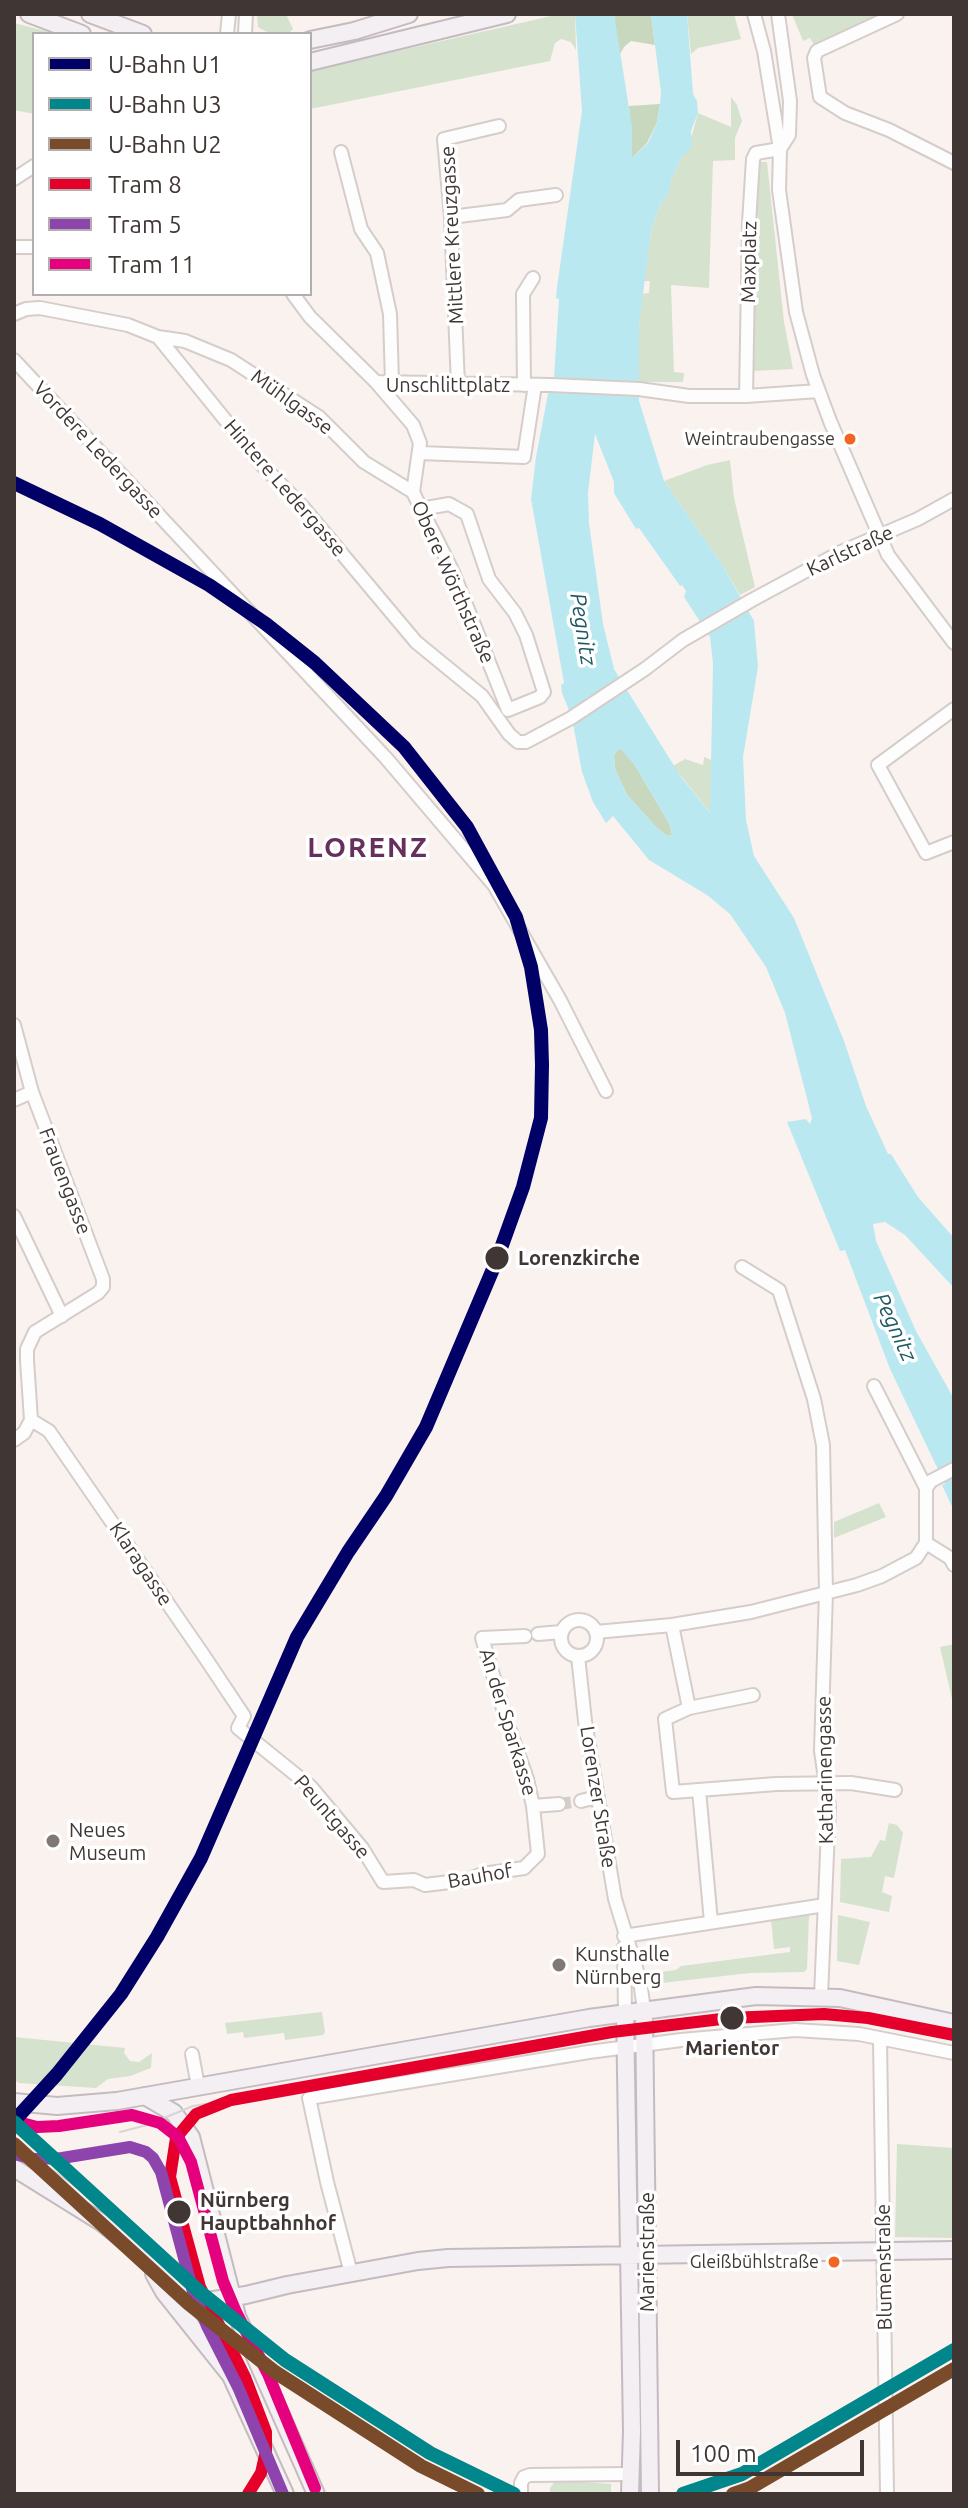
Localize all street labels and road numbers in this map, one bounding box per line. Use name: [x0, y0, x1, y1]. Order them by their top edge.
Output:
street label: Mittlere Kreuzgasse: [435, 145, 469, 325]
street label: Maxplatz: [736, 221, 762, 303]
street label: Mühlgasse: [246, 364, 338, 440]
street label: Unschlittplatz: [386, 373, 510, 397]
street label: Vordere Ledergasse: [28, 376, 168, 524]
street label: Hintere Ledergasse: [219, 414, 351, 562]
street label: Obere Wörthstraße: [406, 497, 500, 667]
street label: Karlstraße: [803, 521, 897, 581]
street label: Frauengasse: [34, 1124, 96, 1238]
street label: Klaragasse: [104, 1518, 178, 1610]
street label: An der Sparkasse: [474, 1645, 542, 1799]
street label: Katharinengasse: [812, 1696, 838, 1844]
street label: Lorenzer Straße: [575, 1724, 621, 1870]
street label: Peuntgasse: [289, 1770, 375, 1864]
street label: Bauhof: [446, 1859, 514, 1893]
street label: Marienstraße: [635, 2192, 659, 2312]
street label: Blumenstraße: [871, 2204, 897, 2330]

